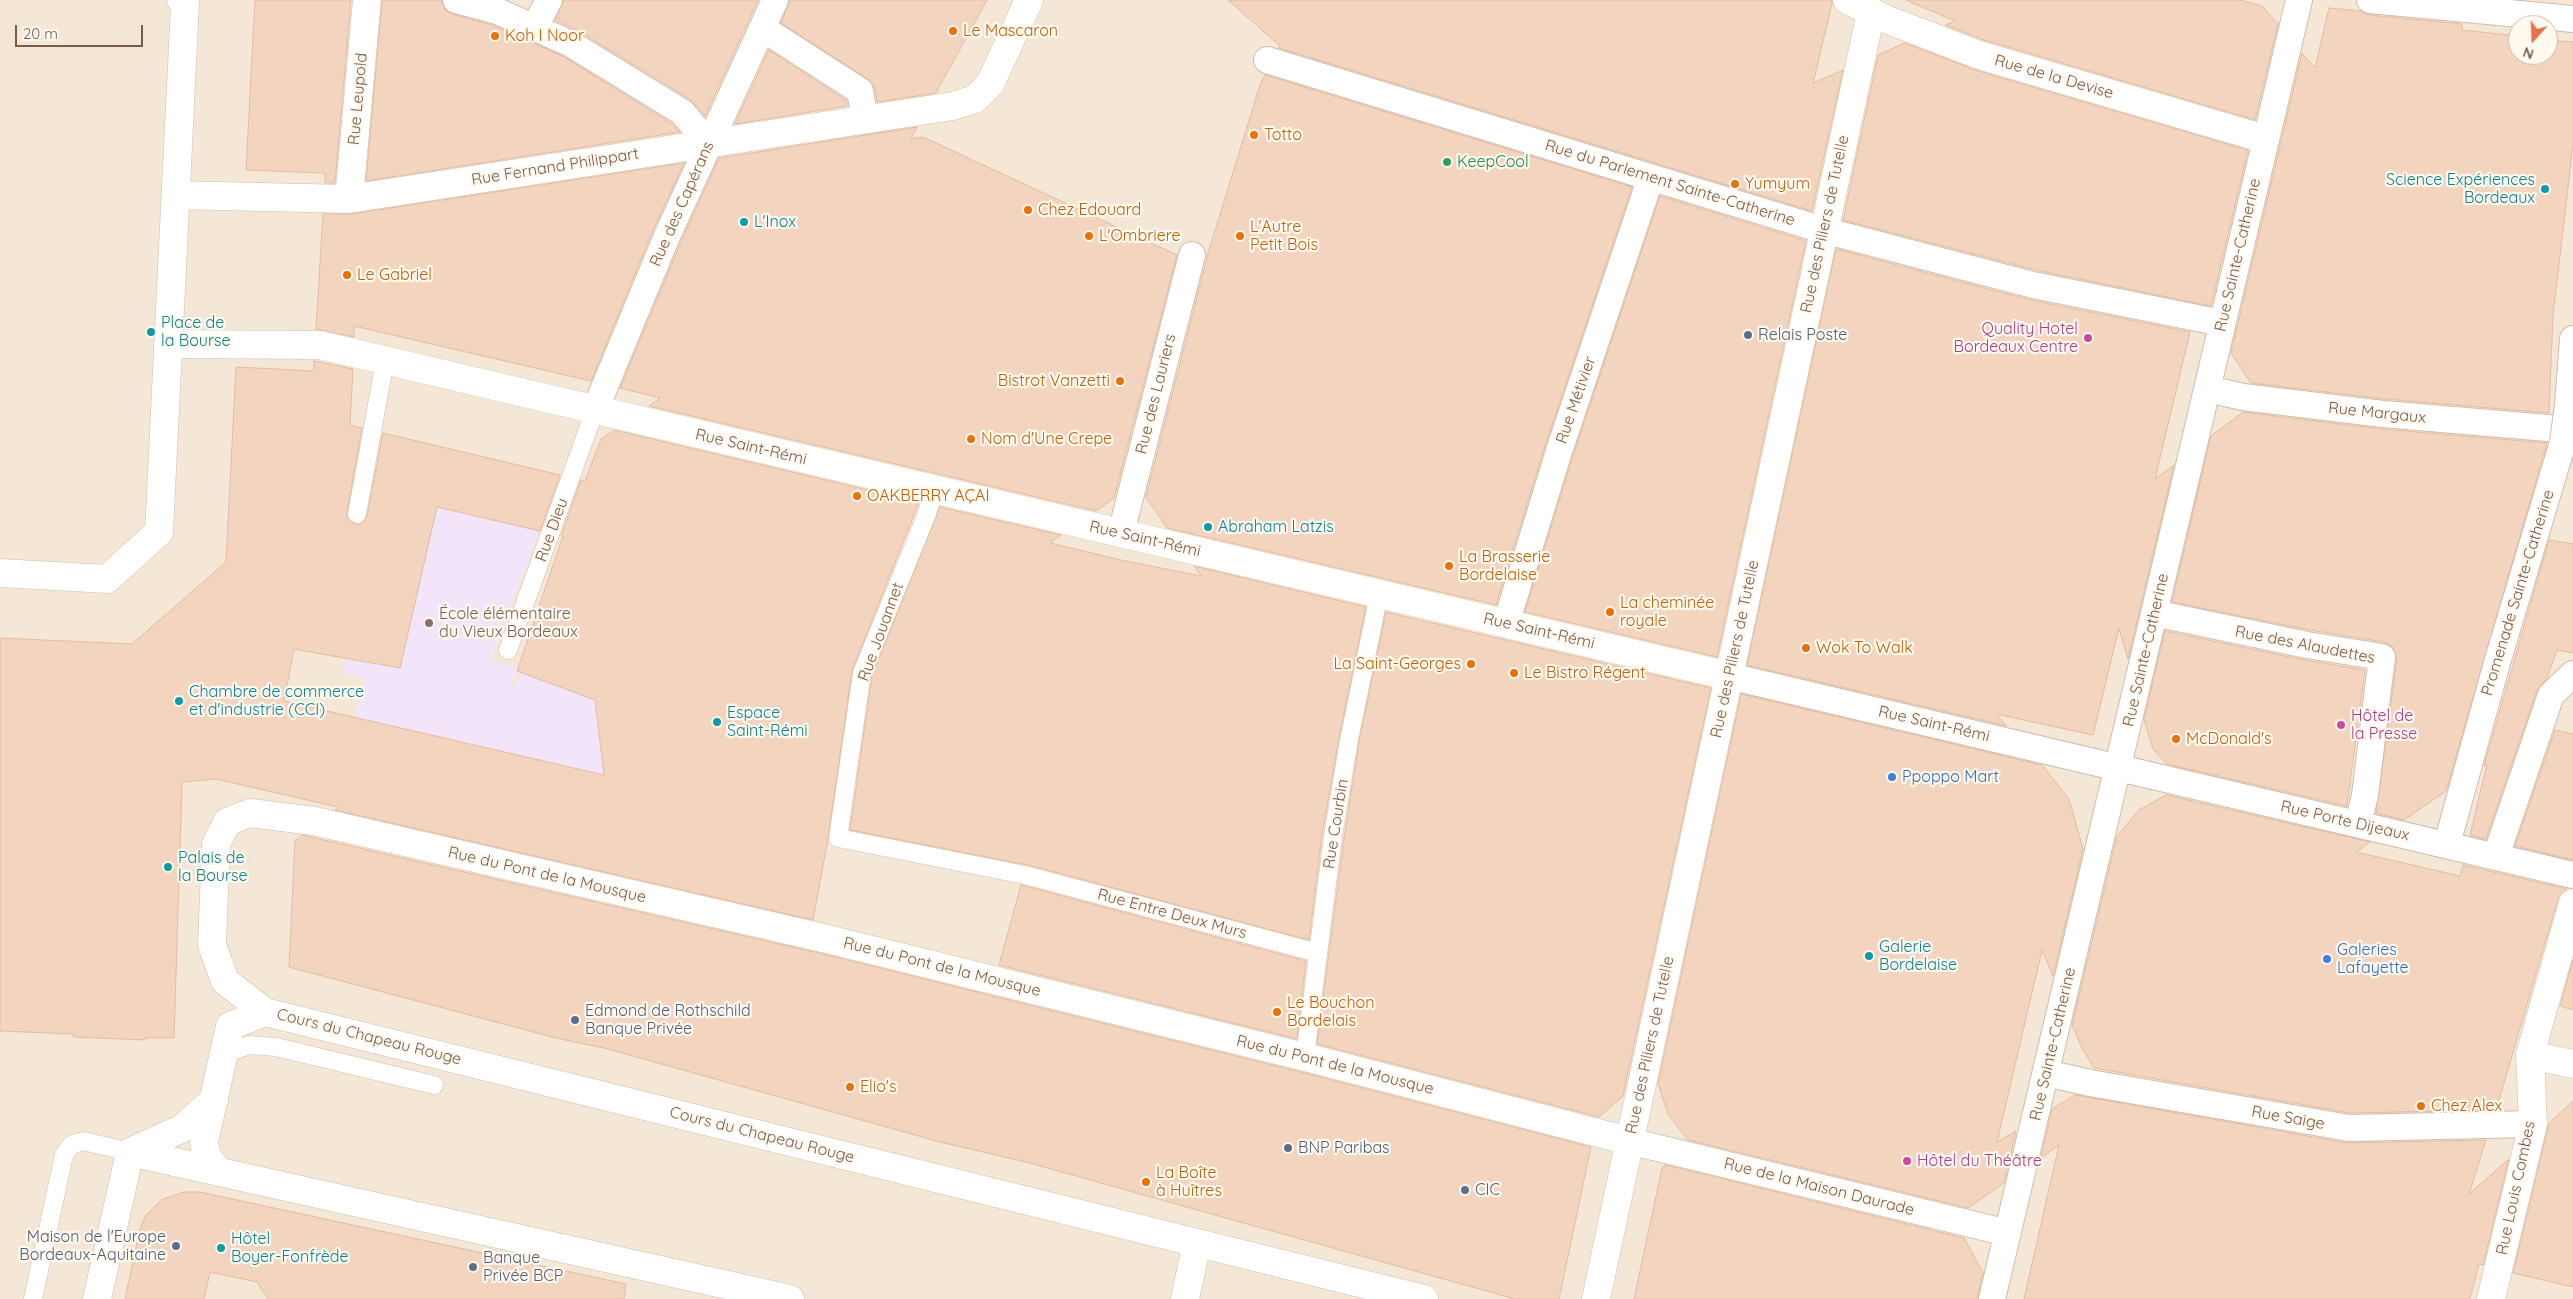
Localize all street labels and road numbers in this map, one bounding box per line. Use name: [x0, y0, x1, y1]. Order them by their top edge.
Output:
street label: Rue de la Devise: [1992, 51, 2116, 103]
street label: Rue Leupold: [344, 52, 372, 146]
street label: Rue des Piliers de Tutelle: [1797, 133, 1853, 315]
street label: Rue du Parlement Sainte-Catherine: [1543, 136, 1797, 230]
street label: Rue des Capérans: [646, 138, 718, 270]
street label: Rue Fernand Philippart: [470, 144, 640, 190]
street label: Rue Sainte-Catherine: [2211, 177, 2265, 333]
street label: Rue des Lauriers: [1132, 332, 1180, 456]
street label: Rue Métivier: [1552, 354, 1600, 446]
street label: Rue Margaux: [2327, 398, 2427, 428]
street label: Rue Saint-Rémi: [693, 425, 809, 469]
street label: Promenade Sainte-Catherine: [2478, 488, 2558, 698]
street label: Rue Dieu: [532, 496, 572, 564]
street label: Rue Saint-Rémi: [1087, 517, 1203, 561]
street label: Rue des Piliers de Tutelle: [1707, 558, 1763, 740]
street label: Rue Sainte-Catherine: [2119, 572, 2173, 728]
street label: Rue Jouannet: [854, 580, 908, 684]
street label: Rue Saint-Rémi: [1481, 609, 1597, 653]
street label: Rue des Alaudettes: [2233, 622, 2377, 668]
street label: Rue Saint-Rémi: [1876, 702, 1992, 746]
street label: Rue Courbin: [1319, 778, 1353, 870]
street label: Rue Porte Dijeaux: [2279, 797, 2411, 845]
street label: Rue du Pont de la Mousque: [446, 843, 648, 907]
street label: Rue Entre Deux Murs: [1095, 885, 1249, 943]
street label: Rue du Pont de la Mousque: [841, 933, 1043, 1001]
street label: Rue des Piliers de Tutelle: [1622, 954, 1678, 1136]
street label: Rue Sainte-Catherine: [2026, 966, 2080, 1122]
street label: Cours du Chapeau Rouge: [275, 1005, 463, 1069]
street label: Rue du Pont de la Mousque: [1234, 1031, 1436, 1099]
street label: Rue Saige: [2250, 1102, 2326, 1134]
street label: Cours du Chapeau Rouge: [668, 1103, 856, 1167]
street label: Rue Louis Combes: [2492, 1119, 2540, 1257]
street label: Rue de la Maison Daurade: [1722, 1154, 1916, 1220]

